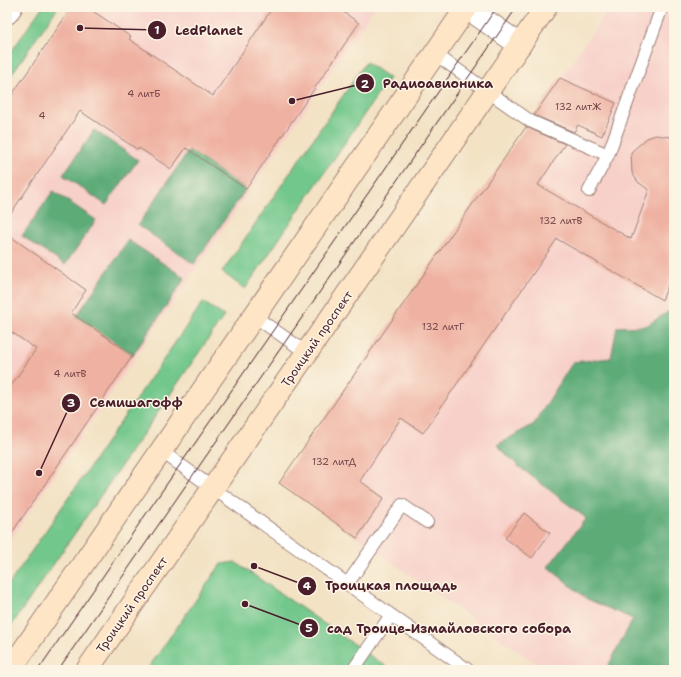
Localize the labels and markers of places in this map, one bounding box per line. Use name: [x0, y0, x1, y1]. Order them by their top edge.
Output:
callout: LedPlanet: [147, 18, 251, 43]
callout: Радиоавионика: [355, 71, 501, 96]
callout: Семишагофф: [61, 390, 190, 415]
callout: Троицкая площадь: [297, 573, 465, 598]
callout: сад Троице-Измайловского собора: [299, 616, 579, 641]

